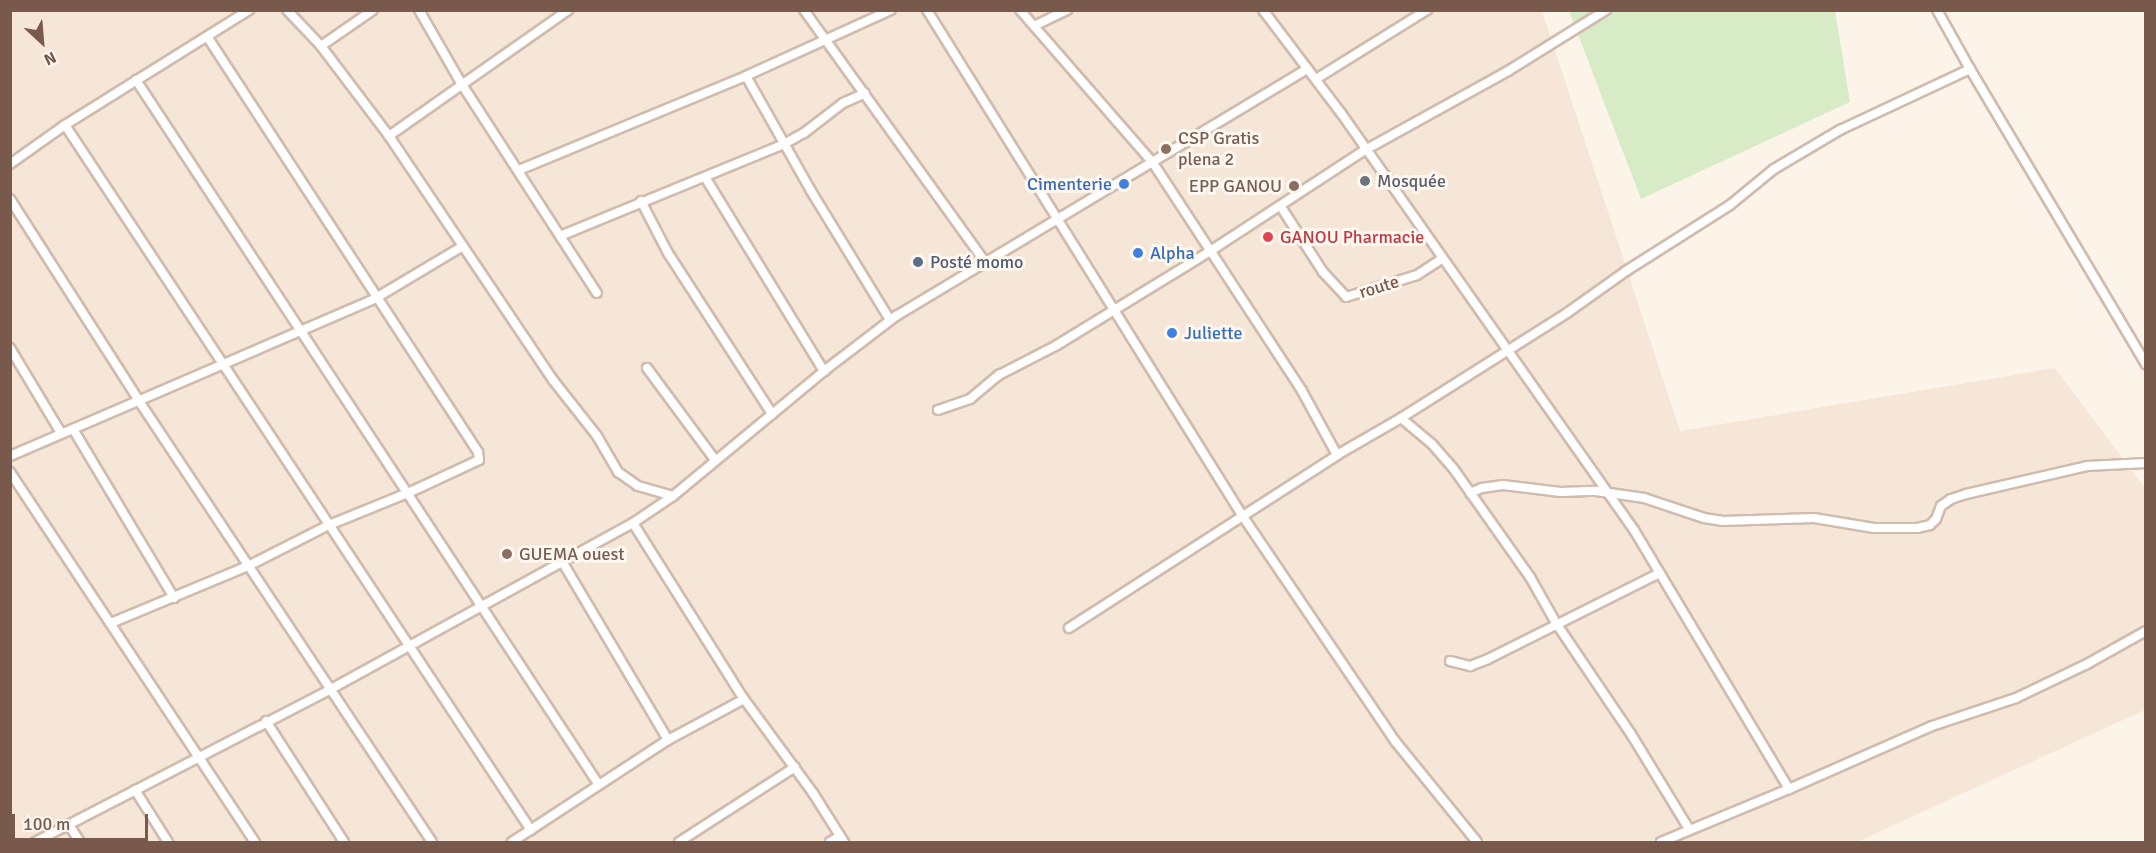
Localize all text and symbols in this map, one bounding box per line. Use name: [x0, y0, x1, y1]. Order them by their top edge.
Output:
north arrow: [12, 12, 72, 72]
text: N: [41, 47, 59, 70]
place label: CSP Gratis plena 2: [1178, 128, 1259, 170]
marker: CSP Gratis plena 2: [1159, 142, 1173, 156]
place label: Mosquée: [1377, 170, 1446, 192]
place label: Cimenterie: [1027, 173, 1112, 195]
marker: Mosquée: [1358, 174, 1372, 188]
place label: EPP GANOU: [1189, 175, 1282, 197]
marker: Cimenterie: [1117, 177, 1131, 191]
marker: EPP GANOU: [1287, 179, 1301, 193]
place label: GANOU Pharmacie: [1280, 226, 1424, 248]
marker: GANOU Pharmacie: [1261, 230, 1275, 244]
place label: Alpha: [1150, 242, 1195, 264]
marker: Alpha: [1131, 246, 1145, 260]
place label: Posté momo: [930, 251, 1023, 273]
marker: Posté momo: [911, 255, 925, 269]
street label: route: [1356, 271, 1402, 303]
place label: Juliette: [1184, 322, 1242, 344]
marker: Juliette: [1165, 326, 1179, 340]
place label: GUEMA ouest: [519, 543, 625, 565]
marker: GUEMA ouest: [500, 547, 514, 561]
scale bar: [15, 802, 152, 840]
text: 100 m: [23, 813, 70, 835]

